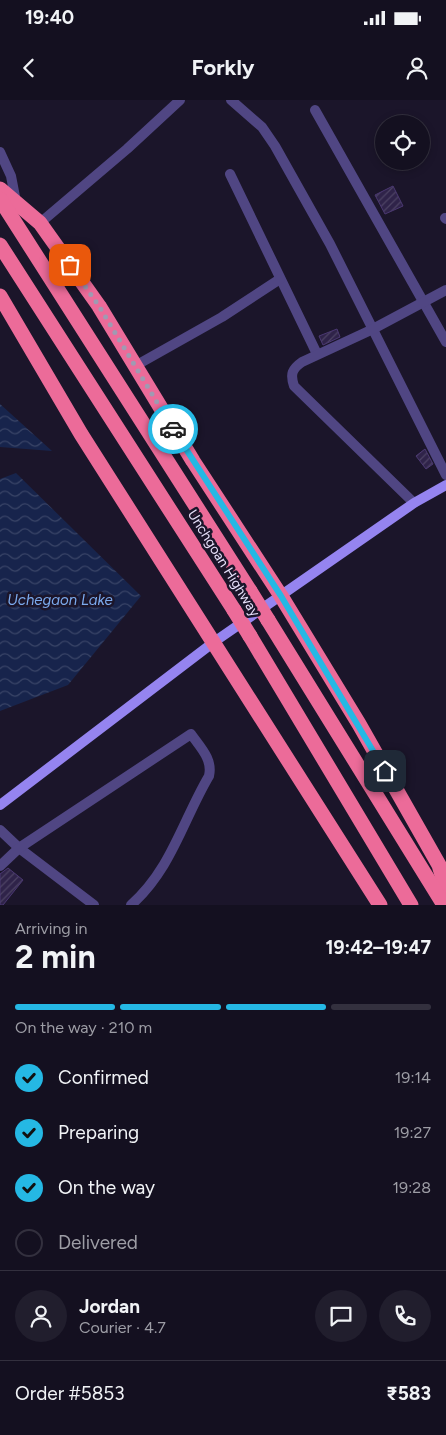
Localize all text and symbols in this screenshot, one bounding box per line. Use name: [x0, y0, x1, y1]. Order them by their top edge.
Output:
text: 19:40: [25, 6, 74, 29]
icon: back: [15, 54, 43, 82]
text: Forkly: [191, 54, 255, 81]
icon: person: [403, 54, 431, 82]
map controls: [375, 115, 430, 170]
button: locate: [375, 115, 430, 170]
pin: [49, 244, 91, 286]
icon: bag: [56, 251, 84, 279]
courier: [148, 404, 198, 454]
icon: car: [159, 415, 187, 443]
street label: Unchgoan Highway: [184, 507, 264, 620]
water label: Uchegaon Lake: [7, 591, 113, 609]
pin: [364, 750, 406, 792]
icon: home: [371, 757, 399, 785]
text: Arriving in: [15, 919, 87, 938]
text: 19:42–19:47: [325, 936, 431, 959]
text: 2 min: [15, 938, 96, 976]
text: On the way · 210 m: [15, 1018, 152, 1037]
icon: check: [15, 1064, 43, 1092]
text: Confirmed: [58, 1066, 149, 1089]
text: 19:14: [395, 1068, 431, 1087]
icon: check: [15, 1119, 43, 1147]
text: Preparing: [58, 1121, 139, 1144]
text: 19:27: [394, 1123, 431, 1142]
icon: check: [15, 1174, 43, 1202]
text: On the way: [58, 1176, 155, 1199]
text: 19:28: [393, 1178, 431, 1197]
text: Delivered: [58, 1231, 138, 1254]
button: person: [15, 1290, 67, 1342]
button: chat: [315, 1290, 367, 1342]
button: phone: [379, 1290, 431, 1342]
text: Jordan: [79, 1295, 140, 1318]
text: Courier · 4.7: [79, 1318, 166, 1337]
text: Order #5853: [15, 1382, 125, 1405]
text: ₹583: [386, 1382, 431, 1405]

